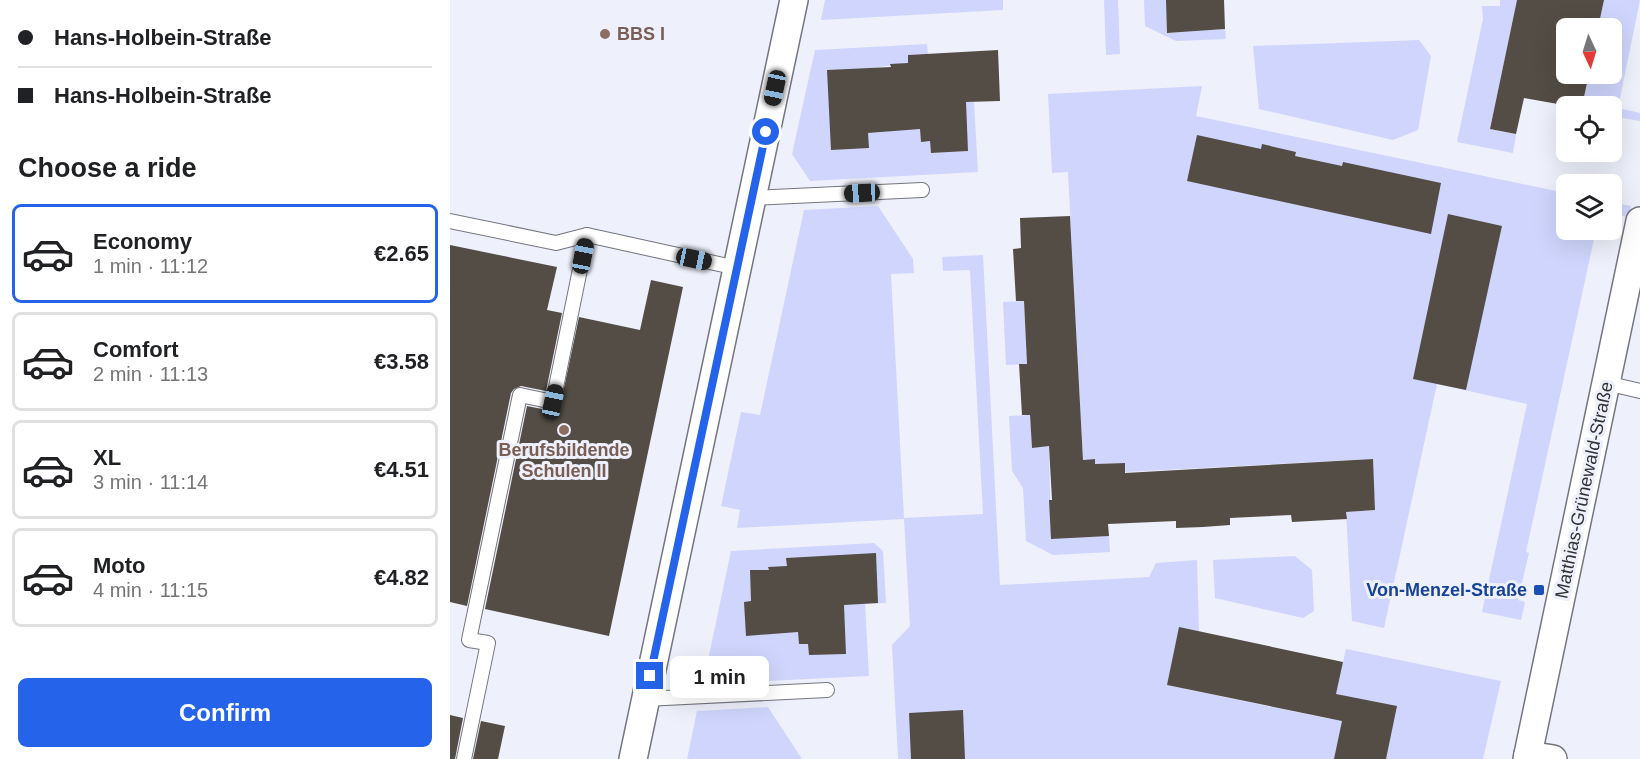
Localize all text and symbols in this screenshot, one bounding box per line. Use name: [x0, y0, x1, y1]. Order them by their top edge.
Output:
north arrow: [1556, 18, 1622, 84]
map controls: [1556, 18, 1622, 240]
place label: BBS I: [617, 24, 665, 44]
text: Hans-Holbein-Straße: [54, 25, 272, 50]
marker: BBS I: [598, 27, 612, 41]
car: [762, 69, 788, 107]
text: Hans-Holbein-Straße: [54, 83, 272, 108]
button: locate: [1556, 96, 1622, 162]
route start: [752, 118, 779, 145]
text: Choose a ride: [18, 153, 197, 183]
button: layers: [1556, 174, 1622, 240]
car: [844, 183, 880, 203]
icon: car: [21, 227, 75, 281]
text: Economy: [93, 229, 192, 254]
car: [571, 237, 595, 275]
text: €2.65: [374, 241, 429, 266]
car: [675, 246, 713, 272]
text: 1 min · 11:12: [93, 255, 208, 277]
icon: car: [21, 335, 75, 389]
text: Comfort: [93, 337, 179, 362]
text: €3.58: [374, 349, 429, 374]
text: 2 min · 11:13: [93, 363, 208, 385]
street label: Matthias-Grünewald-Straße: [1551, 380, 1617, 600]
car: [540, 383, 566, 421]
marker: Berufsbildende Schulen II: [557, 423, 571, 437]
place label: Berufsbildende Schulen II: [498, 440, 630, 481]
icon: car: [21, 443, 75, 497]
text: XL: [93, 445, 121, 470]
text: €4.51: [374, 457, 429, 482]
text: 3 min · 11:14: [93, 471, 208, 493]
icon: car: [21, 551, 75, 605]
text: Moto: [93, 553, 146, 578]
text: €4.82: [374, 565, 429, 590]
text: 4 min · 11:15: [93, 579, 208, 601]
place label: Von-Menzel-Straße: [1366, 580, 1527, 600]
marker: Von-Menzel-Straße: [1532, 583, 1546, 597]
callout: 1 min: [671, 655, 770, 697]
route end: [636, 662, 663, 689]
text: 1 min: [693, 666, 746, 688]
button: Confirm: [18, 678, 432, 747]

